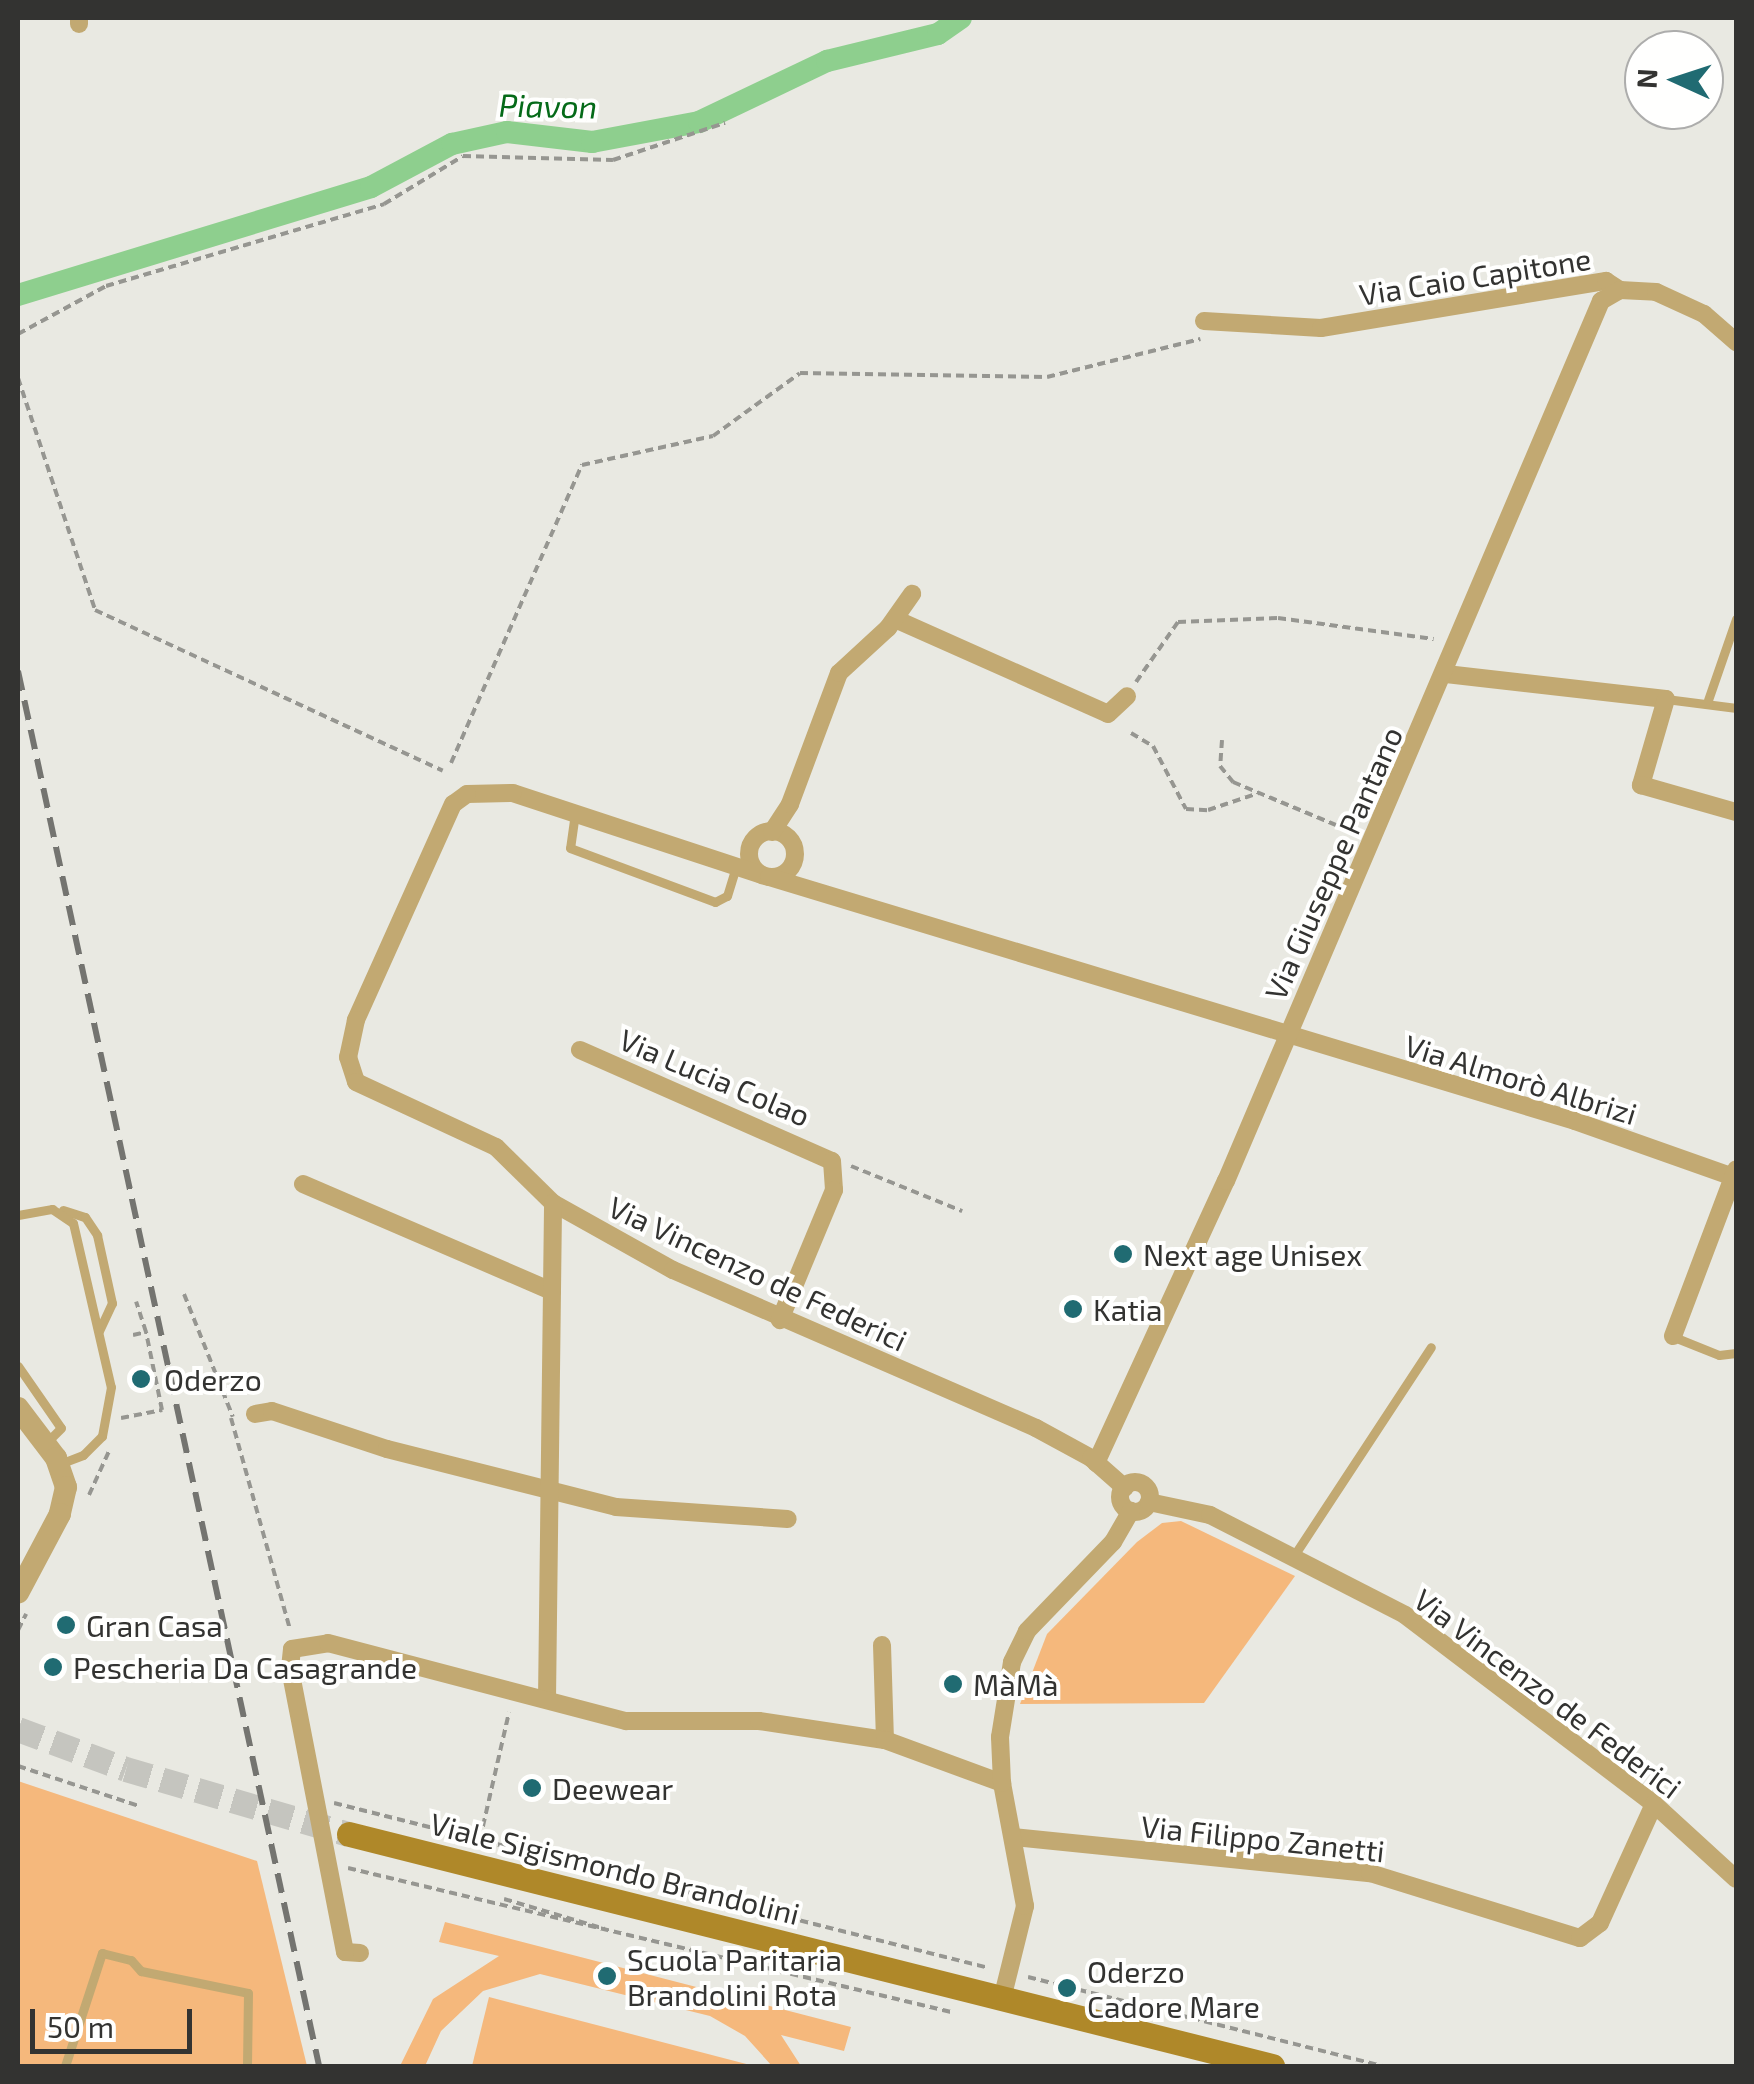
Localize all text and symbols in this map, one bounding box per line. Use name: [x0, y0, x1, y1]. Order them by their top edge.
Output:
north arrow: [1624, 30, 1724, 130]
text: N: [1629, 68, 1664, 90]
water label: Piavon: [498, 85, 598, 125]
street label: Via Caio Capitone: [1357, 240, 1593, 312]
street label: Via Giuseppe Pantano: [1257, 721, 1409, 1005]
street label: Via Lucia Colao: [614, 1021, 816, 1133]
street label: Via Almorò Albrizi: [1400, 1026, 1642, 1132]
street label: Via Vincenzo de Federici: [603, 1188, 913, 1358]
place label: Next age Unisex: [1143, 1236, 1362, 1272]
marker: Next age Unisex: [1112, 1243, 1134, 1265]
place label: Katia: [1093, 1291, 1163, 1327]
marker: Katia: [1062, 1298, 1084, 1320]
place label: Oderzo: [164, 1361, 262, 1397]
marker: Oderzo: [128, 1366, 154, 1392]
street label: Via Vincenzo de Federici: [1407, 1581, 1689, 1805]
place label: Gran Casa: [86, 1607, 223, 1643]
marker: Gran Casa: [55, 1614, 77, 1636]
place label: Pescheria Da Casagrande: [73, 1649, 417, 1685]
marker: Pescheria Da Casagrande: [42, 1656, 64, 1678]
place label: MàMà: [973, 1666, 1059, 1702]
marker: MàMà: [942, 1673, 964, 1695]
place label: Deewear: [552, 1770, 673, 1806]
marker: Deewear: [521, 1777, 543, 1799]
street label: Viale Sigismondo Brandolini: [427, 1805, 803, 1931]
street label: Via Filippo Zanetti: [1139, 1807, 1387, 1869]
place label: Scuola Paritaria Brandolini Rota: [627, 1941, 842, 2012]
place label: Oderzo Cadore Mare: [1087, 1953, 1260, 2024]
marker: Scuola Paritaria Brandolini Rota: [596, 1965, 618, 1987]
marker: Oderzo Cadore Mare: [1056, 1977, 1078, 1999]
scale bar: [35, 1989, 198, 2051]
text: 50 m: [47, 2008, 114, 2044]

